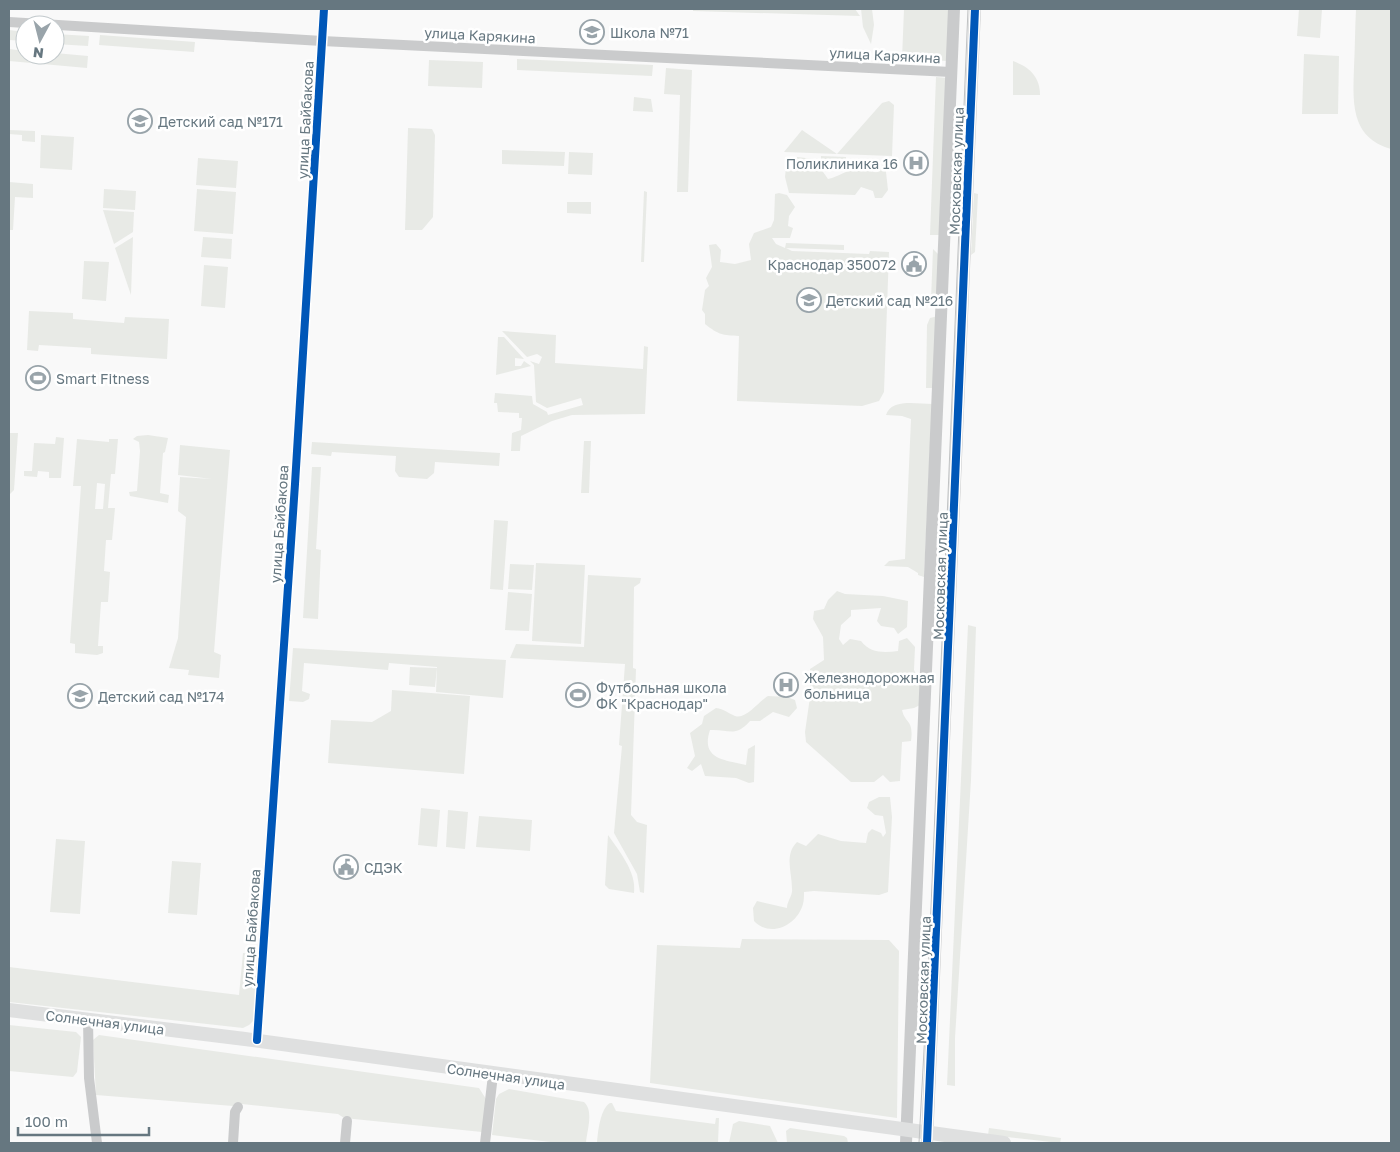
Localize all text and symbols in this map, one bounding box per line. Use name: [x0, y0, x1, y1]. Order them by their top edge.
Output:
north arrow: [15, 15, 65, 65]
school or university icon: Школа №71: [579, 19, 605, 45]
street label: улица Карякина: [424, 24, 536, 46]
place label: Школа №71: [610, 24, 689, 41]
text: N: [32, 44, 45, 62]
street label: улица Карякина: [829, 44, 941, 66]
street label: улица Байбакова: [293, 60, 317, 180]
street label: Московская улица: [945, 107, 967, 235]
school or university icon: Детский сад №171: [127, 108, 153, 134]
place label: Детский сад №171: [158, 113, 283, 130]
hospital icon: Поликлиника 16: [903, 150, 929, 176]
place label: Поликлиника 16: [786, 155, 898, 172]
public building icon: Краснодар 350072: [901, 251, 927, 277]
place label: Краснодар 350072: [767, 256, 896, 273]
school or university icon: Детский сад №216: [796, 287, 822, 313]
place label: Детский сад №216: [826, 292, 953, 309]
sports icon: Smart Fitness: [25, 365, 51, 391]
place label: Smart Fitness: [56, 370, 149, 387]
street label: улица Байбакова: [266, 464, 292, 584]
street label: Московская улица: [929, 512, 951, 640]
place label: Железнодорожная больница: [804, 669, 935, 702]
hospital icon: Железнодорожная больница: [773, 672, 799, 698]
place label: Футбольная школа ФК "Краснодар": [596, 679, 727, 712]
sports icon: Футбольная школа ФК "Краснодар": [565, 682, 591, 708]
school or university icon: Детский сад №174: [67, 683, 93, 709]
place label: Детский сад №174: [98, 688, 225, 705]
public building icon: СДЭК: [333, 854, 359, 880]
place label: СДЭК: [364, 859, 403, 876]
street label: улица Байбакова: [238, 868, 264, 988]
street label: Московская улица: [912, 916, 934, 1044]
street label: Солнечная улица: [45, 1006, 165, 1038]
street label: Солнечная улица: [446, 1059, 566, 1093]
scale bar: [18, 1104, 149, 1136]
text: 100 m: [25, 1112, 68, 1130]

